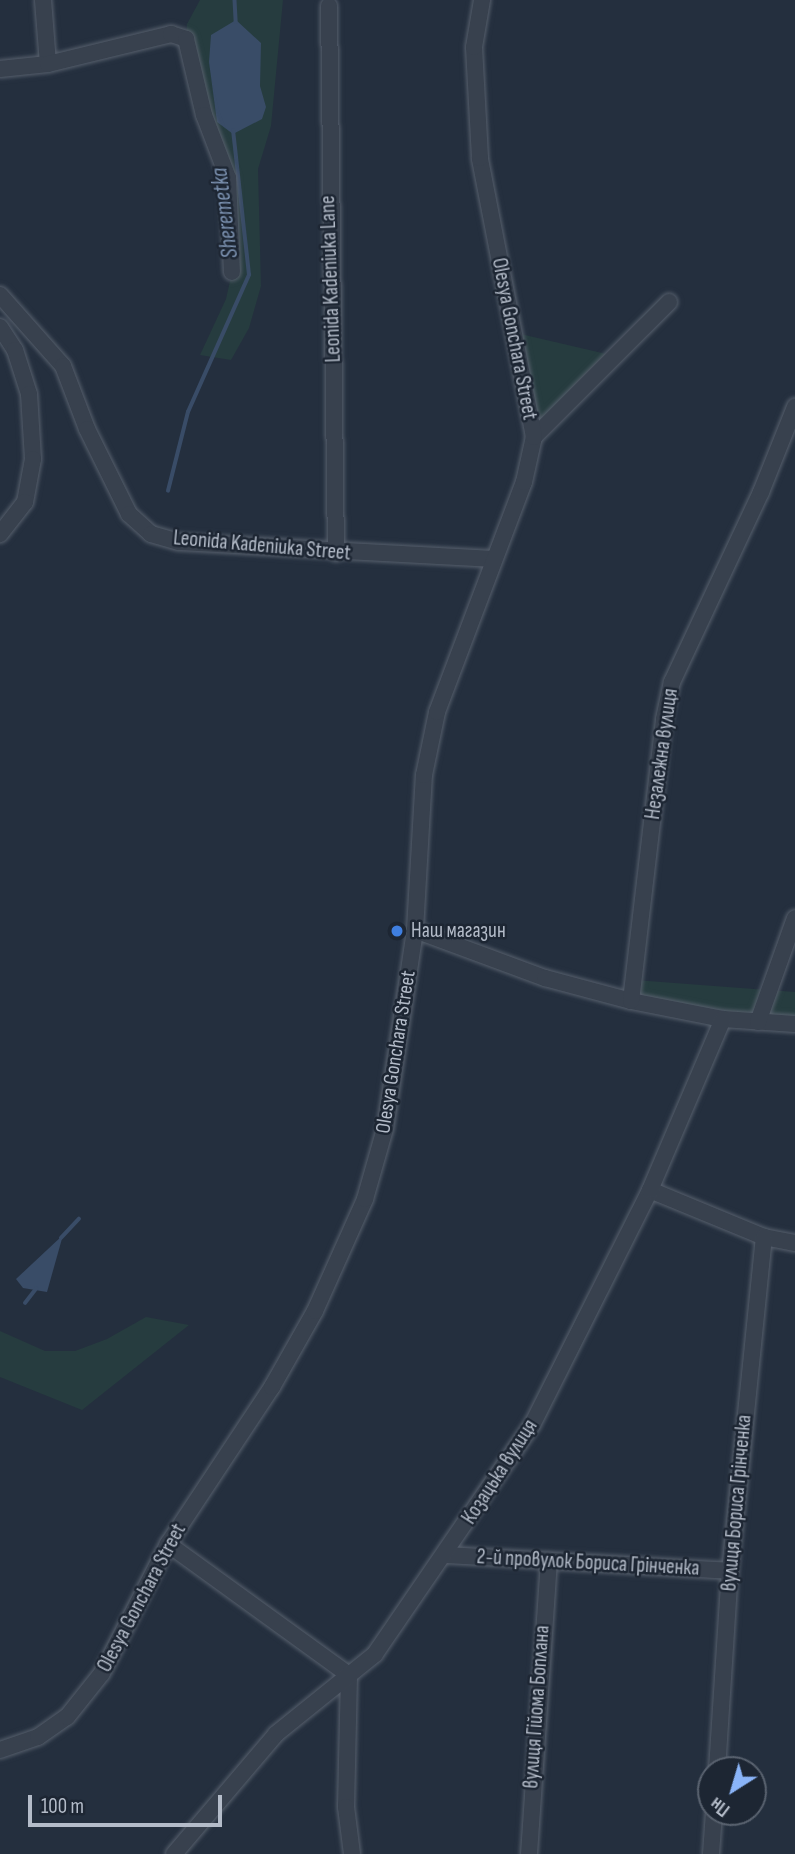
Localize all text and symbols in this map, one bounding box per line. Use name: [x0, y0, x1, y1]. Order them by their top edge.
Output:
water label: Sheremetka: [206, 166, 244, 260]
street label: Leonida Kadeniuka Lane: [315, 195, 347, 363]
street label: Olesya Gonchara Street: [486, 256, 542, 422]
street label: Leonida Kadeniuka Street: [172, 526, 352, 566]
street label: Незалежна вулиця: [640, 687, 684, 821]
place label: Наш магазин: [411, 918, 506, 944]
marker: Наш магазин: [389, 923, 405, 939]
street label: Olesya Gonchara Street: [371, 969, 421, 1135]
street label: вулиця Бориса Грінченка: [717, 1414, 757, 1592]
street label: Козацька вулиця: [457, 1415, 543, 1529]
street label: Olesya Gonchara Street: [92, 1519, 192, 1677]
street label: 2-й провулок Бориса Грінченка: [476, 1545, 700, 1581]
street label: вулиця Гійома Боплана: [519, 1625, 555, 1789]
north arrow: [697, 1756, 767, 1826]
scale bar: [32, 1780, 226, 1824]
text: Пн: [706, 1792, 735, 1821]
text: 100 m: [41, 1794, 84, 1819]

